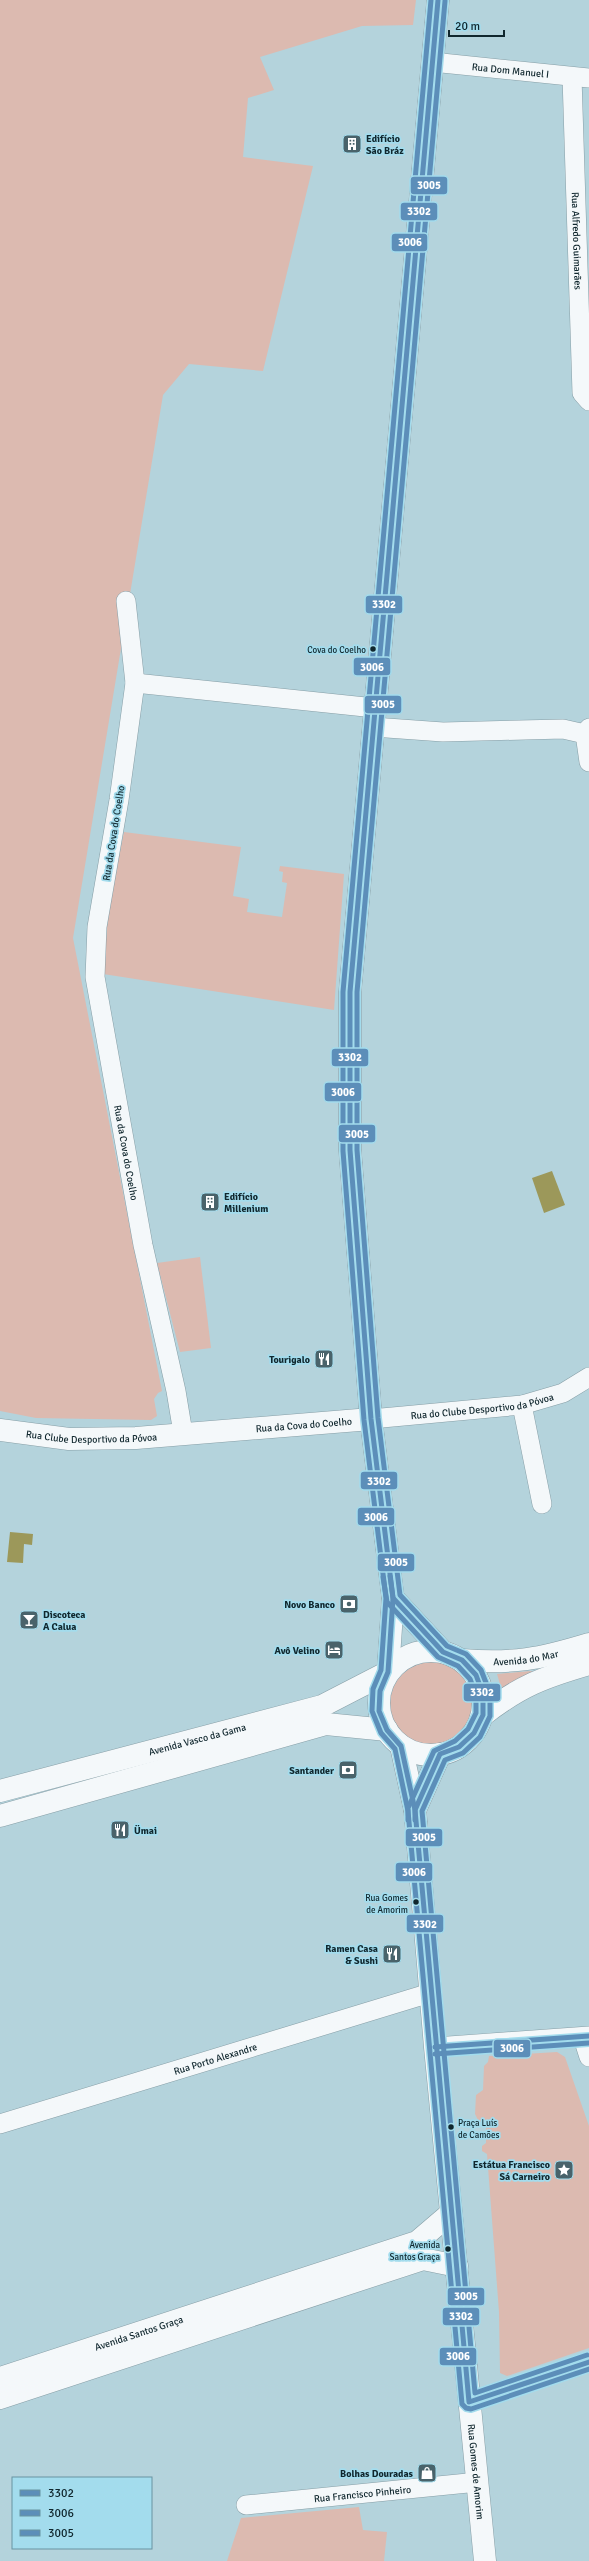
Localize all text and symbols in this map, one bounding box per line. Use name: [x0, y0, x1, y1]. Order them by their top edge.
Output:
scale bar: [449, 12, 504, 38]
text: 20 m: [455, 19, 480, 34]
street label: Rua Dom Manuel I: [471, 61, 550, 81]
building icon: Edifício São Bráz: [341, 133, 363, 155]
place label: Edifício São Bráz: [366, 133, 404, 157]
line badge: 3005: [410, 176, 448, 195]
text: 3005: [417, 179, 441, 192]
street label: Rua Alfredo Guimarães: [569, 192, 584, 291]
line badge: 3302: [400, 202, 438, 221]
text: 3302: [407, 205, 431, 218]
line badge: 3006: [391, 233, 428, 252]
text: 3006: [398, 236, 422, 249]
line badge: 3302: [365, 595, 403, 614]
text: 3302: [372, 598, 396, 611]
marker: Cova do Coelho: [368, 644, 378, 654]
place label: Cova do Coelho: [307, 645, 366, 656]
line badge: 3006: [353, 657, 391, 676]
text: 3006: [360, 661, 384, 674]
line badge: 3005: [364, 695, 402, 714]
text: 3005: [371, 698, 395, 711]
street label: Rua da Cova do Coelho: [101, 785, 127, 882]
line badge: 3302: [331, 1048, 369, 1067]
text: 3302: [338, 1051, 362, 1064]
line badge: 3006: [324, 1082, 362, 1102]
text: 3006: [331, 1086, 355, 1099]
street label: Rua da Cova do Coelho: [111, 1104, 140, 1201]
line badge: 3005: [338, 1124, 376, 1143]
text: 3005: [345, 1128, 369, 1141]
building icon: Edifício Millenium: [199, 1191, 221, 1213]
place label: Edifício Millenium: [224, 1191, 268, 1215]
restaurant icon: Tourigalo: [313, 1348, 335, 1370]
place label: Tourigalo: [269, 1354, 310, 1366]
street label: Rua do Clube Desportivo da Póvoa: [410, 1391, 555, 1422]
street label: Rua da Cova do Coelho: [255, 1416, 353, 1435]
street label: Rua Clube Desportivo da Póvoa: [25, 1428, 158, 1446]
line badge: 3302: [360, 1471, 398, 1490]
text: 3302: [367, 1475, 391, 1488]
line badge: 3006: [357, 1507, 395, 1526]
text: 3006: [364, 1511, 388, 1524]
line badge: 3005: [377, 1553, 415, 1572]
text: 3005: [384, 1556, 408, 1569]
bank icon: Novo Banco: [338, 1593, 360, 1615]
place label: Novo Banco: [284, 1599, 335, 1611]
bar icon: Discoteca A Calua: [18, 1609, 40, 1631]
place label: Discoteca A Calua: [43, 1609, 85, 1633]
hotel icon: Avô Velino: [323, 1639, 345, 1661]
place label: Avô Velino: [274, 1645, 320, 1657]
street label: Avenida do Mar: [493, 1648, 560, 1668]
line badge: 3302: [463, 1683, 501, 1702]
text: 3302: [470, 1686, 494, 1699]
street label: Avenida Vasco da Gama: [147, 1721, 248, 1758]
bank icon: Santander: [337, 1759, 359, 1781]
place label: Santander: [289, 1765, 334, 1777]
restaurant icon: Ümai: [109, 1819, 131, 1841]
place label: Ümai: [134, 1824, 157, 1837]
line badge: 3005: [405, 1828, 443, 1847]
text: 3005: [412, 1831, 436, 1844]
line badge: 3006: [395, 1862, 433, 1882]
text: 3006: [402, 1866, 426, 1879]
place label: Rua Gomes de Amorim: [365, 1893, 408, 1916]
marker: Rua Gomes de Amorim: [411, 1897, 421, 1907]
line badge: 3302: [406, 1914, 444, 1933]
text: 3302: [413, 1918, 437, 1931]
place label: Ramen Casa & Sushi: [325, 1943, 378, 1967]
restaurant icon: Ramen Casa & Sushi: [381, 1943, 403, 1965]
line badge: 3006: [493, 2039, 531, 2058]
street label: Rua Porto Alexandre: [172, 2041, 259, 2078]
text: 3006: [500, 2042, 524, 2055]
place label: Praça Luís de Camões: [458, 2118, 500, 2141]
marker: Praça Luís de Camões: [446, 2122, 456, 2132]
place label: Estátua Francisco Sá Carneiro: [473, 2159, 550, 2183]
place icon: Estátua Francisco Sá Carneiro: [553, 2159, 575, 2181]
place label: Avenida Santos Graça: [389, 2240, 440, 2263]
marker: Avenida Santos Graça: [443, 2244, 453, 2254]
line badge: 3005: [447, 2287, 485, 2306]
text: 3005: [454, 2290, 478, 2303]
line badge: 3302: [442, 2307, 480, 2326]
text: 3302: [449, 2310, 473, 2323]
street label: Avenida Santos Graça: [93, 2314, 185, 2354]
line badge: 3006: [439, 2347, 477, 2366]
text: 3006: [446, 2350, 470, 2363]
street label: Rua Gomes de Amorim: [465, 2423, 486, 2520]
shop icon: Bolhas Douradas: [416, 2462, 438, 2484]
place label: Bolhas Douradas: [340, 2468, 414, 2480]
legend: [12, 2477, 152, 2549]
street label: Rua Francisco Pinheiro: [313, 2484, 412, 2505]
text: 3302: [48, 2486, 74, 2501]
text: 3006: [48, 2506, 74, 2521]
text: 3005: [48, 2526, 74, 2541]

